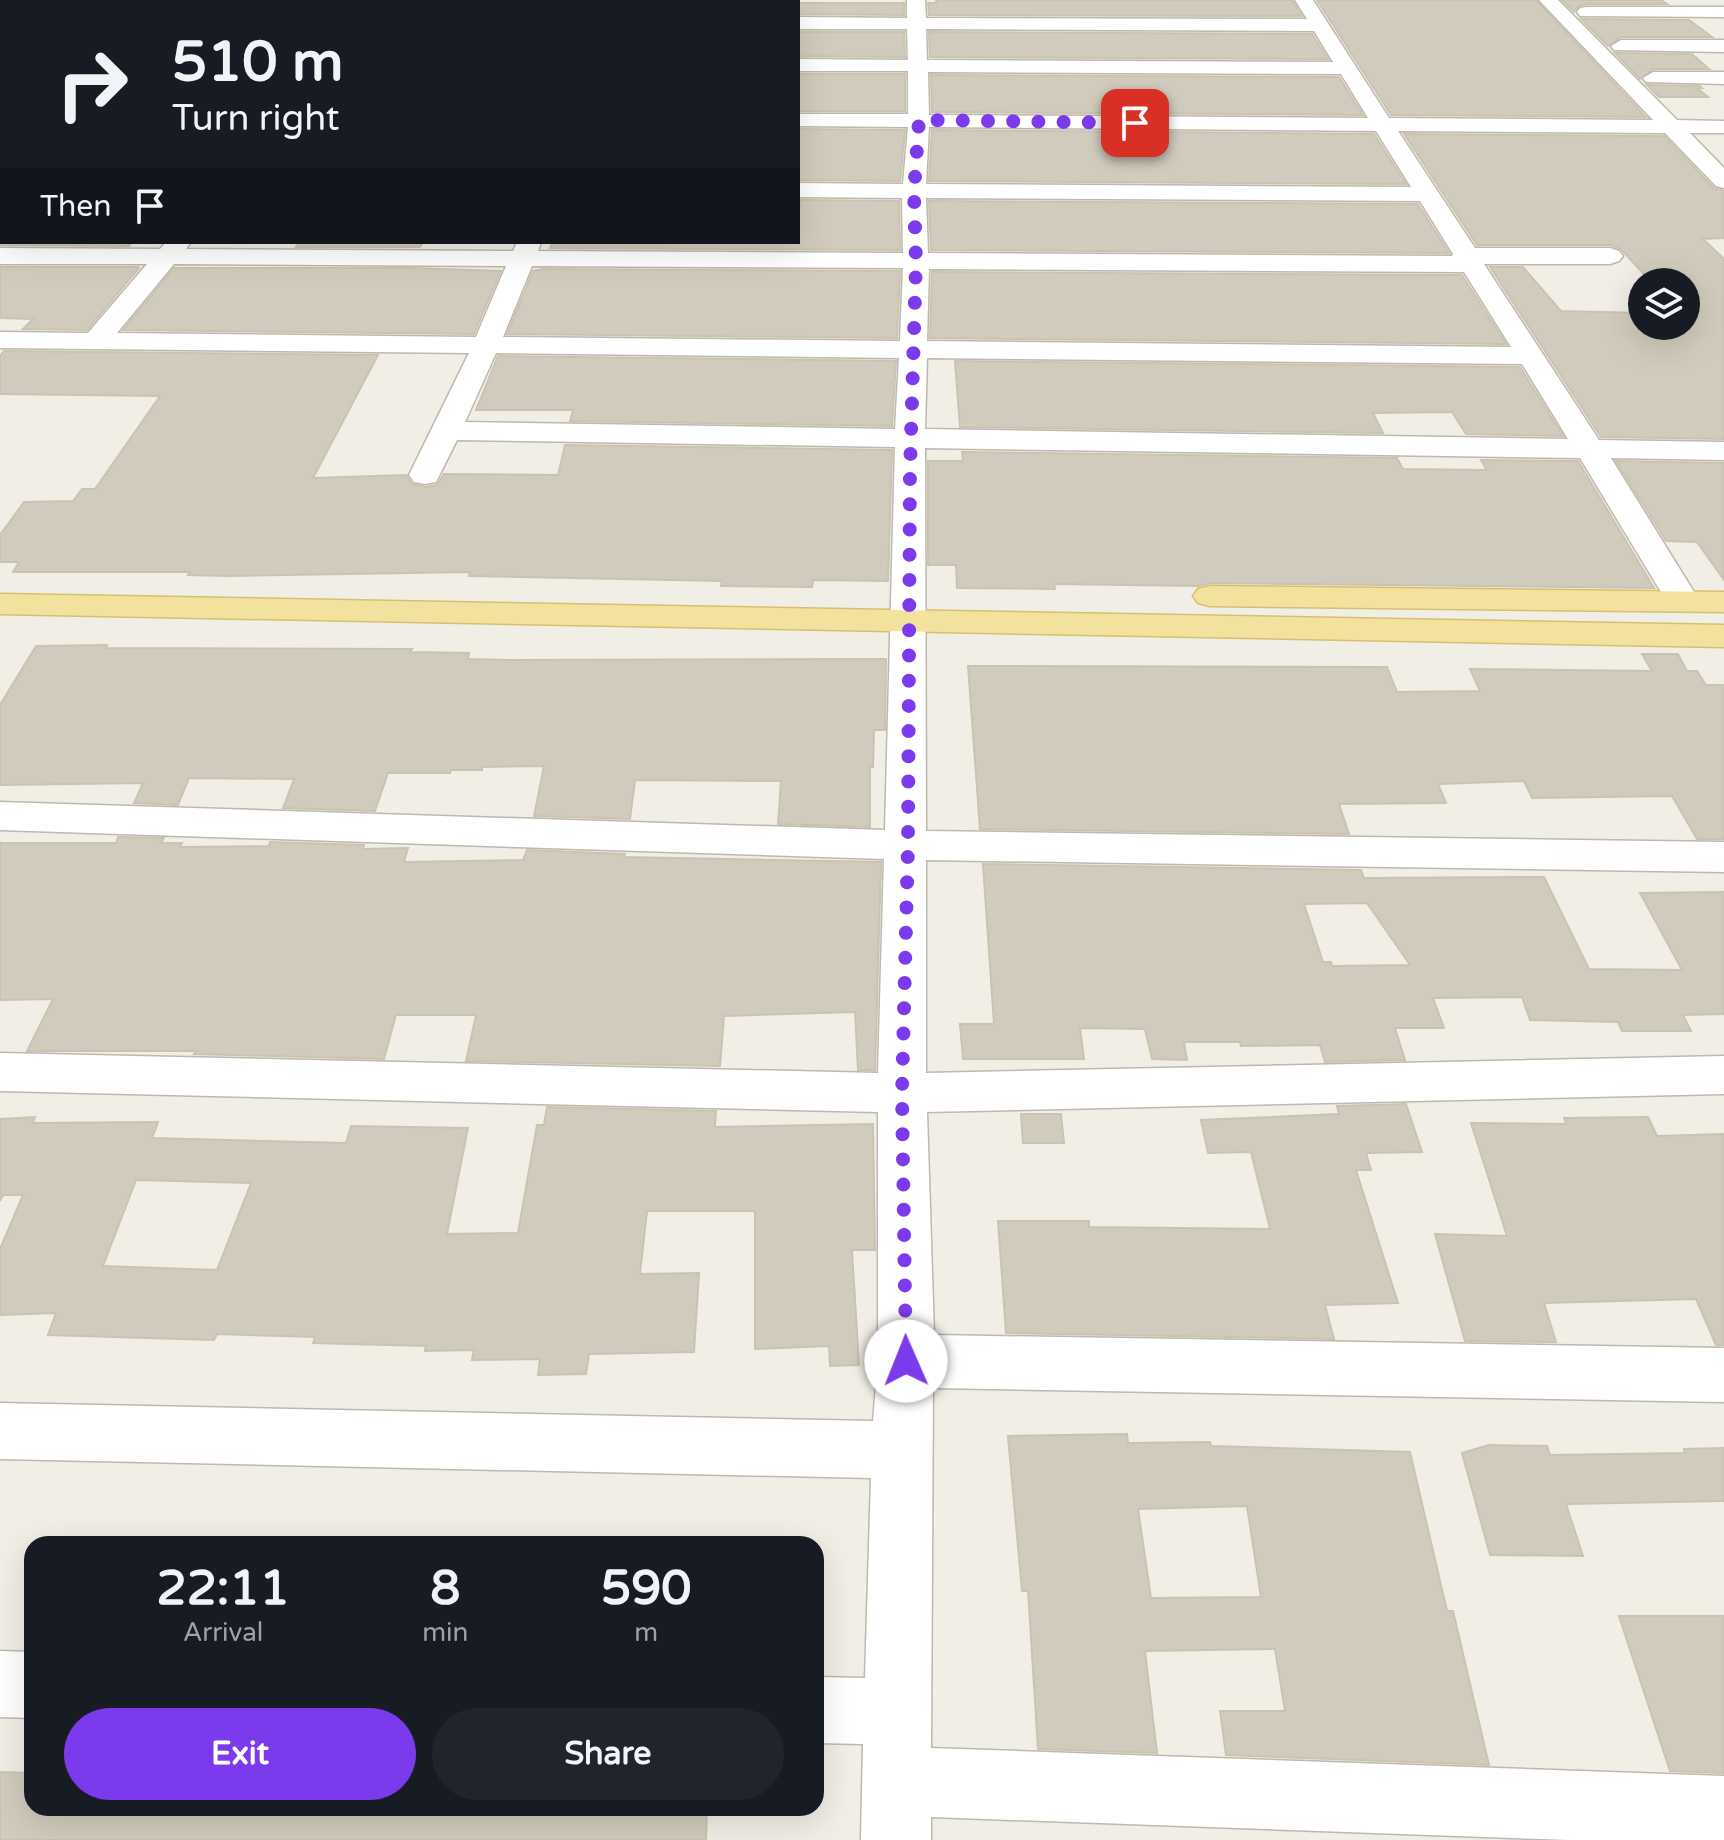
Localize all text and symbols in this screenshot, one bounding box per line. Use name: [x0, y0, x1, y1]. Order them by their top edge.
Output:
text: 510 m: [172, 29, 343, 96]
icon: right: [40, 32, 144, 136]
pin: [1101, 89, 1169, 157]
text: Turn right: [172, 97, 339, 140]
icon: arrive: [1113, 101, 1157, 145]
icon: arrive: [128, 184, 172, 228]
text: Then: [40, 188, 112, 225]
map controls: [1628, 268, 1700, 340]
button: layers: [1628, 268, 1700, 340]
position arrow: [864, 1319, 948, 1403]
text: 22:11: [157, 1560, 290, 1618]
text: 8: [430, 1560, 460, 1618]
text: 590: [601, 1560, 691, 1618]
text: Arrival: [183, 1617, 263, 1648]
text: min: [422, 1617, 468, 1648]
text: m: [634, 1617, 658, 1648]
button: Exit: [64, 1708, 416, 1800]
button: Share: [432, 1708, 784, 1800]

